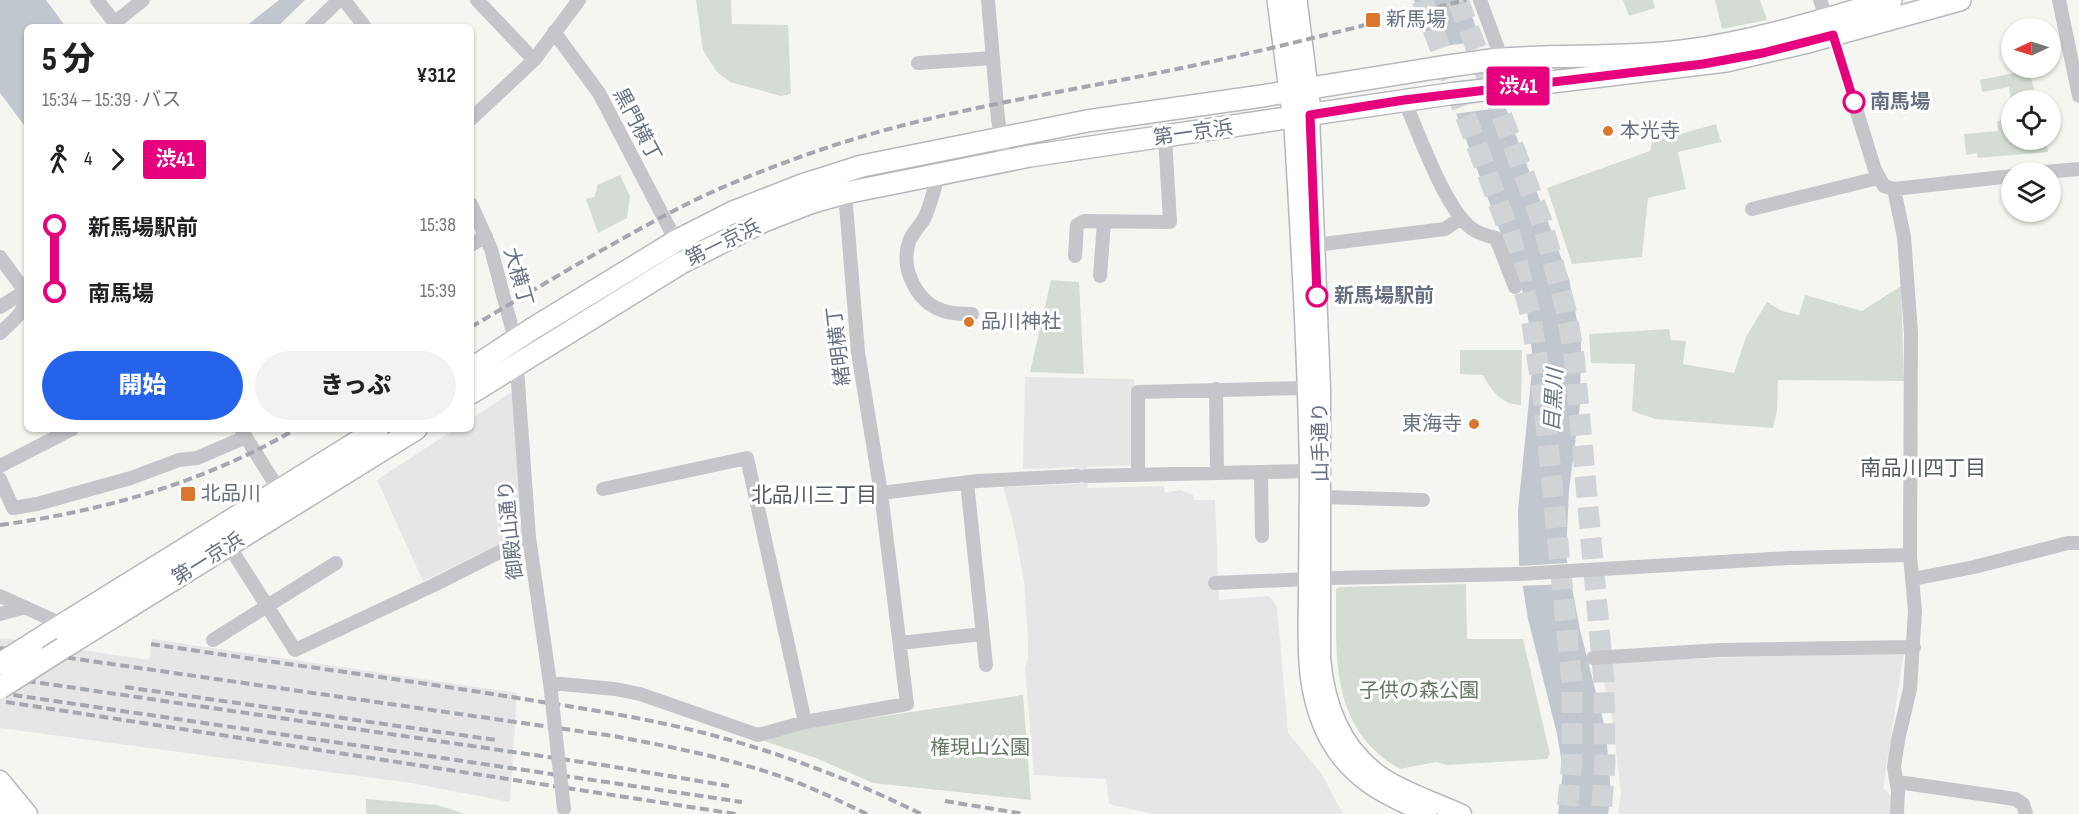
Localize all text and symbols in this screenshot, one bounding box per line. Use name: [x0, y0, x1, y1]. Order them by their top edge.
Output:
place label: 新馬場: [1386, 8, 1446, 32]
marker: 新馬場: [1364, 11, 1382, 29]
north arrow: [2001, 18, 2061, 78]
map controls: [2001, 18, 2061, 222]
text: 5 分: [42, 40, 95, 80]
text: ¥312: [416, 62, 456, 89]
line badge: 渋41: [1484, 66, 1552, 106]
text: 渋41: [1498, 74, 1538, 99]
street label: 黒門横丁: [608, 84, 666, 166]
text: 15:34 – 15:39 · バス: [42, 88, 181, 112]
place label: 南馬場: [1870, 90, 1930, 114]
button: locate: [2001, 90, 2061, 150]
marker: 南馬場: [1843, 91, 1865, 113]
street label: 第一京浜: [1152, 116, 1234, 150]
place label: 本光寺: [1620, 119, 1680, 143]
marker: 本光寺: [1601, 124, 1615, 138]
icon: walk: [42, 143, 75, 176]
icon: forward: [101, 143, 134, 176]
text: 4: [84, 147, 92, 171]
text: 渋41: [155, 147, 194, 172]
button: layers: [2001, 162, 2061, 222]
text: 15:38: [420, 213, 456, 237]
text: 新馬場駅前: [88, 215, 198, 242]
street label: 第一京浜: [682, 215, 764, 271]
street label: 大横丁: [498, 245, 538, 309]
text: 15:39: [420, 279, 456, 303]
text: 南馬場: [88, 281, 154, 308]
place label: 新馬場駅前: [1334, 284, 1434, 308]
marker: 新馬場駅前: [1306, 285, 1328, 307]
street label: 緒明横丁: [822, 305, 856, 387]
place label: 品川神社: [981, 310, 1061, 334]
marker: 品川神社: [962, 315, 976, 329]
button: 開始: [42, 351, 243, 420]
button: きっぷ: [255, 351, 456, 420]
water label: 目黒川: [1540, 366, 1568, 432]
street label: 山手通り: [1308, 402, 1334, 482]
place label: 東海寺: [1402, 412, 1462, 436]
marker: 東海寺: [1467, 417, 1481, 431]
district label: 南品川四丁目: [1860, 456, 1986, 481]
street label: 御殿山通り: [494, 479, 528, 581]
place label: 北品川: [201, 482, 261, 506]
district label: 北品川三丁目: [751, 483, 877, 508]
marker: 北品川: [179, 485, 197, 503]
street label: 第一京浜: [168, 528, 248, 590]
park label: 子供の森公園: [1359, 679, 1479, 703]
park label: 権現山公園: [930, 736, 1030, 760]

